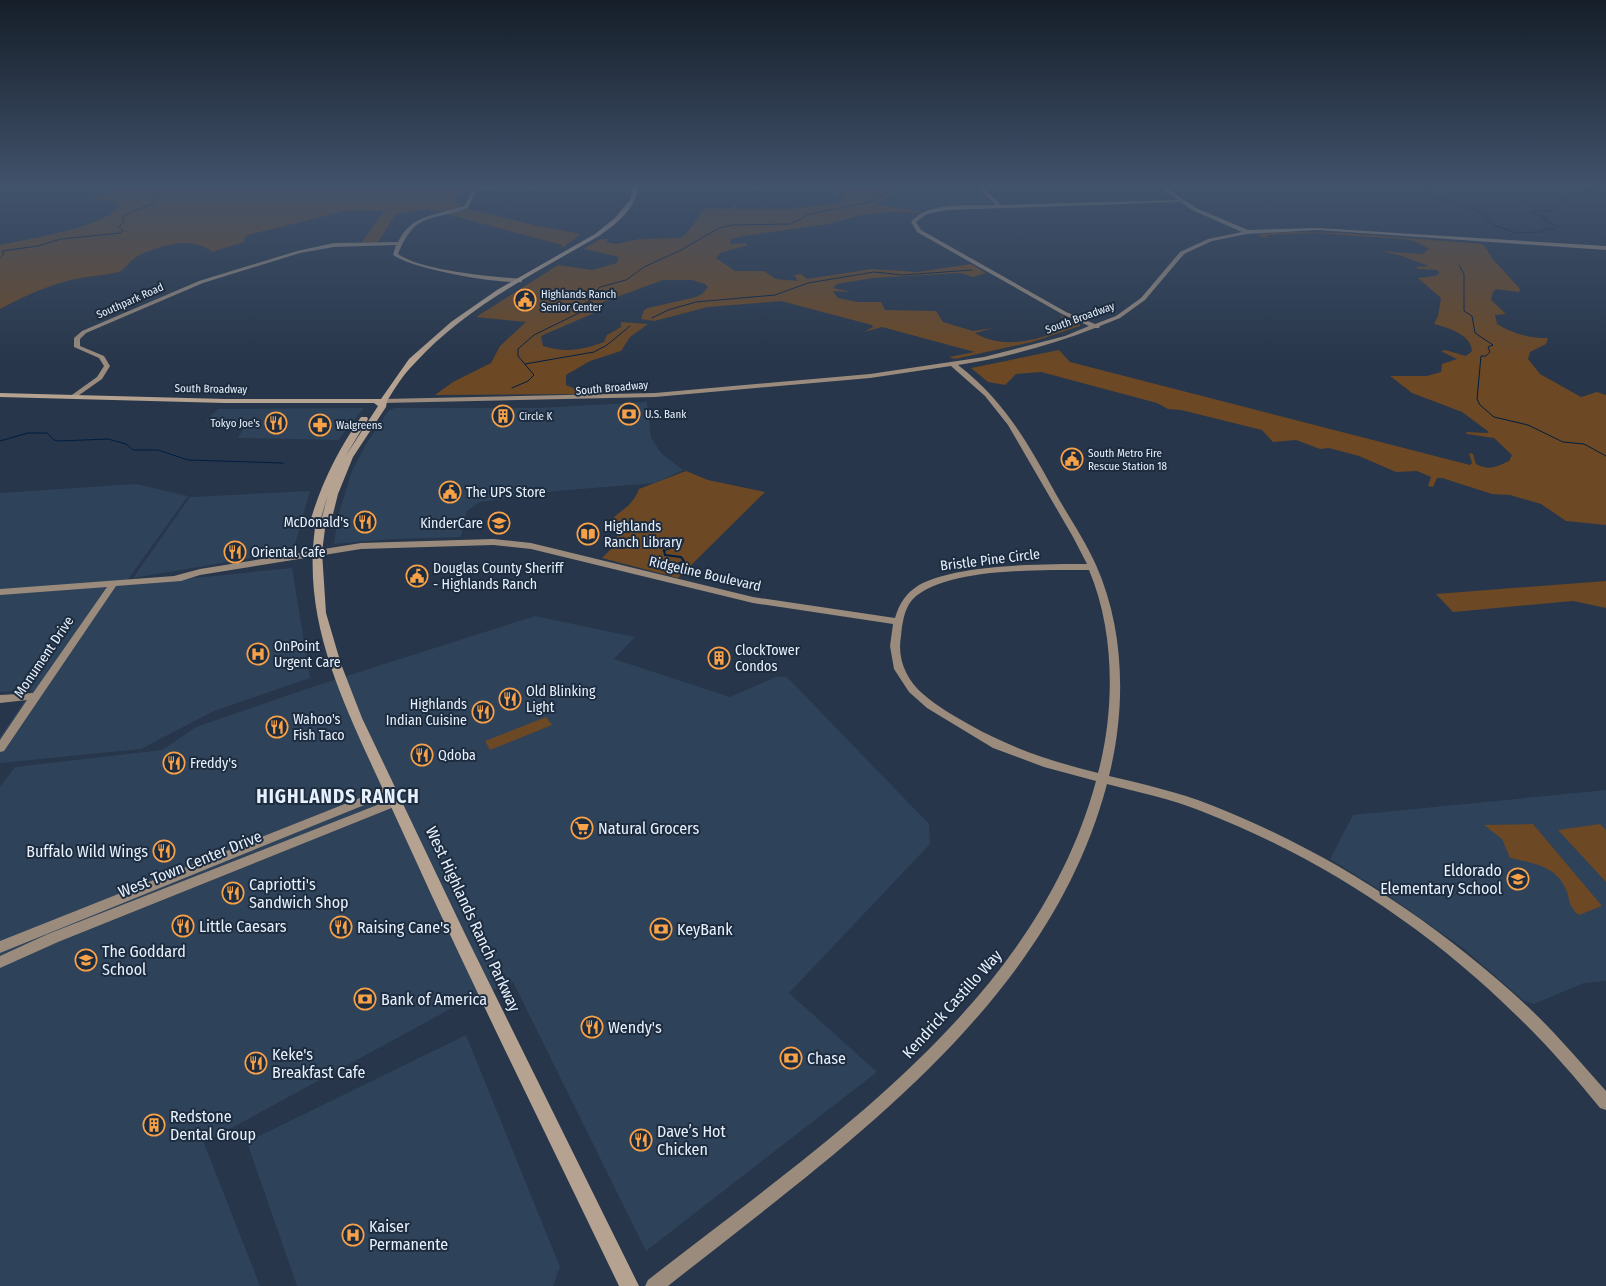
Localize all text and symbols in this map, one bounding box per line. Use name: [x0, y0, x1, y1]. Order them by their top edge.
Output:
street label: Southpark Road: [95, 280, 165, 322]
public building icon: Highlands Ranch Senior Center: [513, 288, 537, 312]
place label: Highlands Ranch Senior Center: [541, 288, 616, 314]
street label: South Broadway: [1044, 299, 1116, 337]
street label: South Broadway: [575, 378, 649, 398]
street label: South Broadway: [175, 382, 248, 396]
bank icon: U.S. Bank: [617, 402, 641, 426]
building icon: Circle K: [491, 404, 515, 428]
place label: U.S. Bank: [645, 408, 687, 421]
place label: Circle K: [519, 410, 552, 423]
restaurant icon: Tokyo Joe's: [264, 411, 288, 435]
pharmacy icon: Walgreens: [308, 413, 332, 437]
place label: Tokyo Joe's: [210, 417, 260, 430]
place label: Walgreens: [336, 419, 382, 432]
public building icon: South Metro Fire Rescue Station 18: [1060, 447, 1084, 471]
place label: South Metro Fire Rescue Station 18: [1088, 447, 1168, 473]
public building icon: The UPS Store: [438, 480, 462, 504]
place label: The UPS Store: [466, 484, 546, 501]
restaurant icon: McDonald's: [353, 510, 377, 534]
school or university icon: KinderCare: [487, 511, 511, 535]
place label: McDonald's: [284, 514, 349, 531]
place label: KinderCare: [420, 515, 483, 532]
place label: Highlands Ranch Library: [604, 518, 683, 551]
library icon: Highlands Ranch Library: [576, 522, 600, 546]
restaurant icon: Oriental Cafe: [223, 540, 247, 564]
place label: Oriental Cafe: [251, 544, 326, 561]
street label: Bristle Pine Circle: [939, 545, 1041, 575]
street label: Ridgeline Boulevard: [647, 553, 763, 595]
place label: Douglas County Sheriff - Highlands Ranch: [433, 560, 565, 593]
public building icon: Douglas County Sheriff - Highlands Ranch: [405, 564, 429, 588]
street label: Monument Drive: [11, 613, 78, 701]
place label: OnPoint Urgent Care: [274, 638, 341, 671]
hospital icon: OnPoint Urgent Care: [246, 642, 270, 666]
place label: ClockTower Condos: [735, 642, 800, 675]
building icon: ClockTower Condos: [707, 646, 731, 670]
place label: Old Blinking Light: [526, 683, 596, 716]
restaurant icon: Old Blinking Light: [498, 687, 522, 711]
place label: Highlands Indian Cuisine: [386, 696, 467, 729]
restaurant icon: Highlands Indian Cuisine: [471, 700, 495, 724]
place label: Wahoo's Fish Taco: [293, 711, 345, 744]
restaurant icon: Wahoo's Fish Taco: [265, 715, 289, 739]
restaurant icon: Qdoba: [410, 743, 434, 767]
place label: Qdoba: [438, 747, 476, 764]
restaurant icon: Freddy's: [162, 751, 186, 775]
place label: Freddy's: [190, 755, 237, 772]
district label: HIGHLANDS RANCH: [256, 785, 420, 808]
supermarket icon: Natural Grocers: [570, 816, 594, 840]
place label: Natural Grocers: [598, 819, 699, 838]
street label: West Highlands Ranch Parkway: [422, 823, 525, 1015]
street label: West Town Center Drive: [115, 826, 265, 902]
restaurant icon: Buffalo Wild Wings: [152, 839, 176, 863]
place label: Buffalo Wild Wings: [26, 842, 148, 861]
place label: Eldorado Elementary School: [1380, 861, 1502, 898]
school or university icon: Eldorado Elementary School: [1506, 867, 1530, 891]
place label: Capriotti's Sandwich Shop: [249, 875, 349, 912]
restaurant icon: Capriotti's Sandwich Shop: [221, 881, 245, 905]
restaurant icon: Little Caesars: [171, 914, 195, 938]
restaurant icon: Raising Cane's: [329, 915, 353, 939]
place label: Little Caesars: [199, 917, 287, 936]
bank icon: KeyBank: [649, 917, 673, 941]
place label: Raising Cane's: [357, 918, 450, 937]
place label: KeyBank: [677, 920, 733, 939]
place label: The Goddard School: [102, 942, 186, 979]
street label: Kendrick Castillo Way: [898, 945, 1006, 1062]
school or university icon: The Goddard School: [74, 948, 98, 972]
bank icon: Bank of America: [353, 987, 377, 1011]
place label: Bank of America: [381, 990, 487, 1009]
restaurant icon: Wendy's: [580, 1015, 604, 1039]
place label: Wendy's: [608, 1018, 662, 1037]
place label: Keke's Breakfast Cafe: [272, 1045, 366, 1082]
bank icon: Chase: [779, 1046, 803, 1070]
place label: Chase: [807, 1049, 846, 1068]
restaurant icon: Keke's Breakfast Cafe: [244, 1051, 268, 1075]
place label: Redstone Dental Group: [170, 1107, 256, 1144]
building icon: Redstone Dental Group: [142, 1113, 166, 1137]
place label: Dave’s Hot Chicken: [657, 1122, 726, 1159]
restaurant icon: Dave’s Hot Chicken: [629, 1128, 653, 1152]
place label: Kaiser Permanente: [369, 1217, 448, 1254]
hospital icon: Kaiser Permanente: [341, 1223, 365, 1247]

